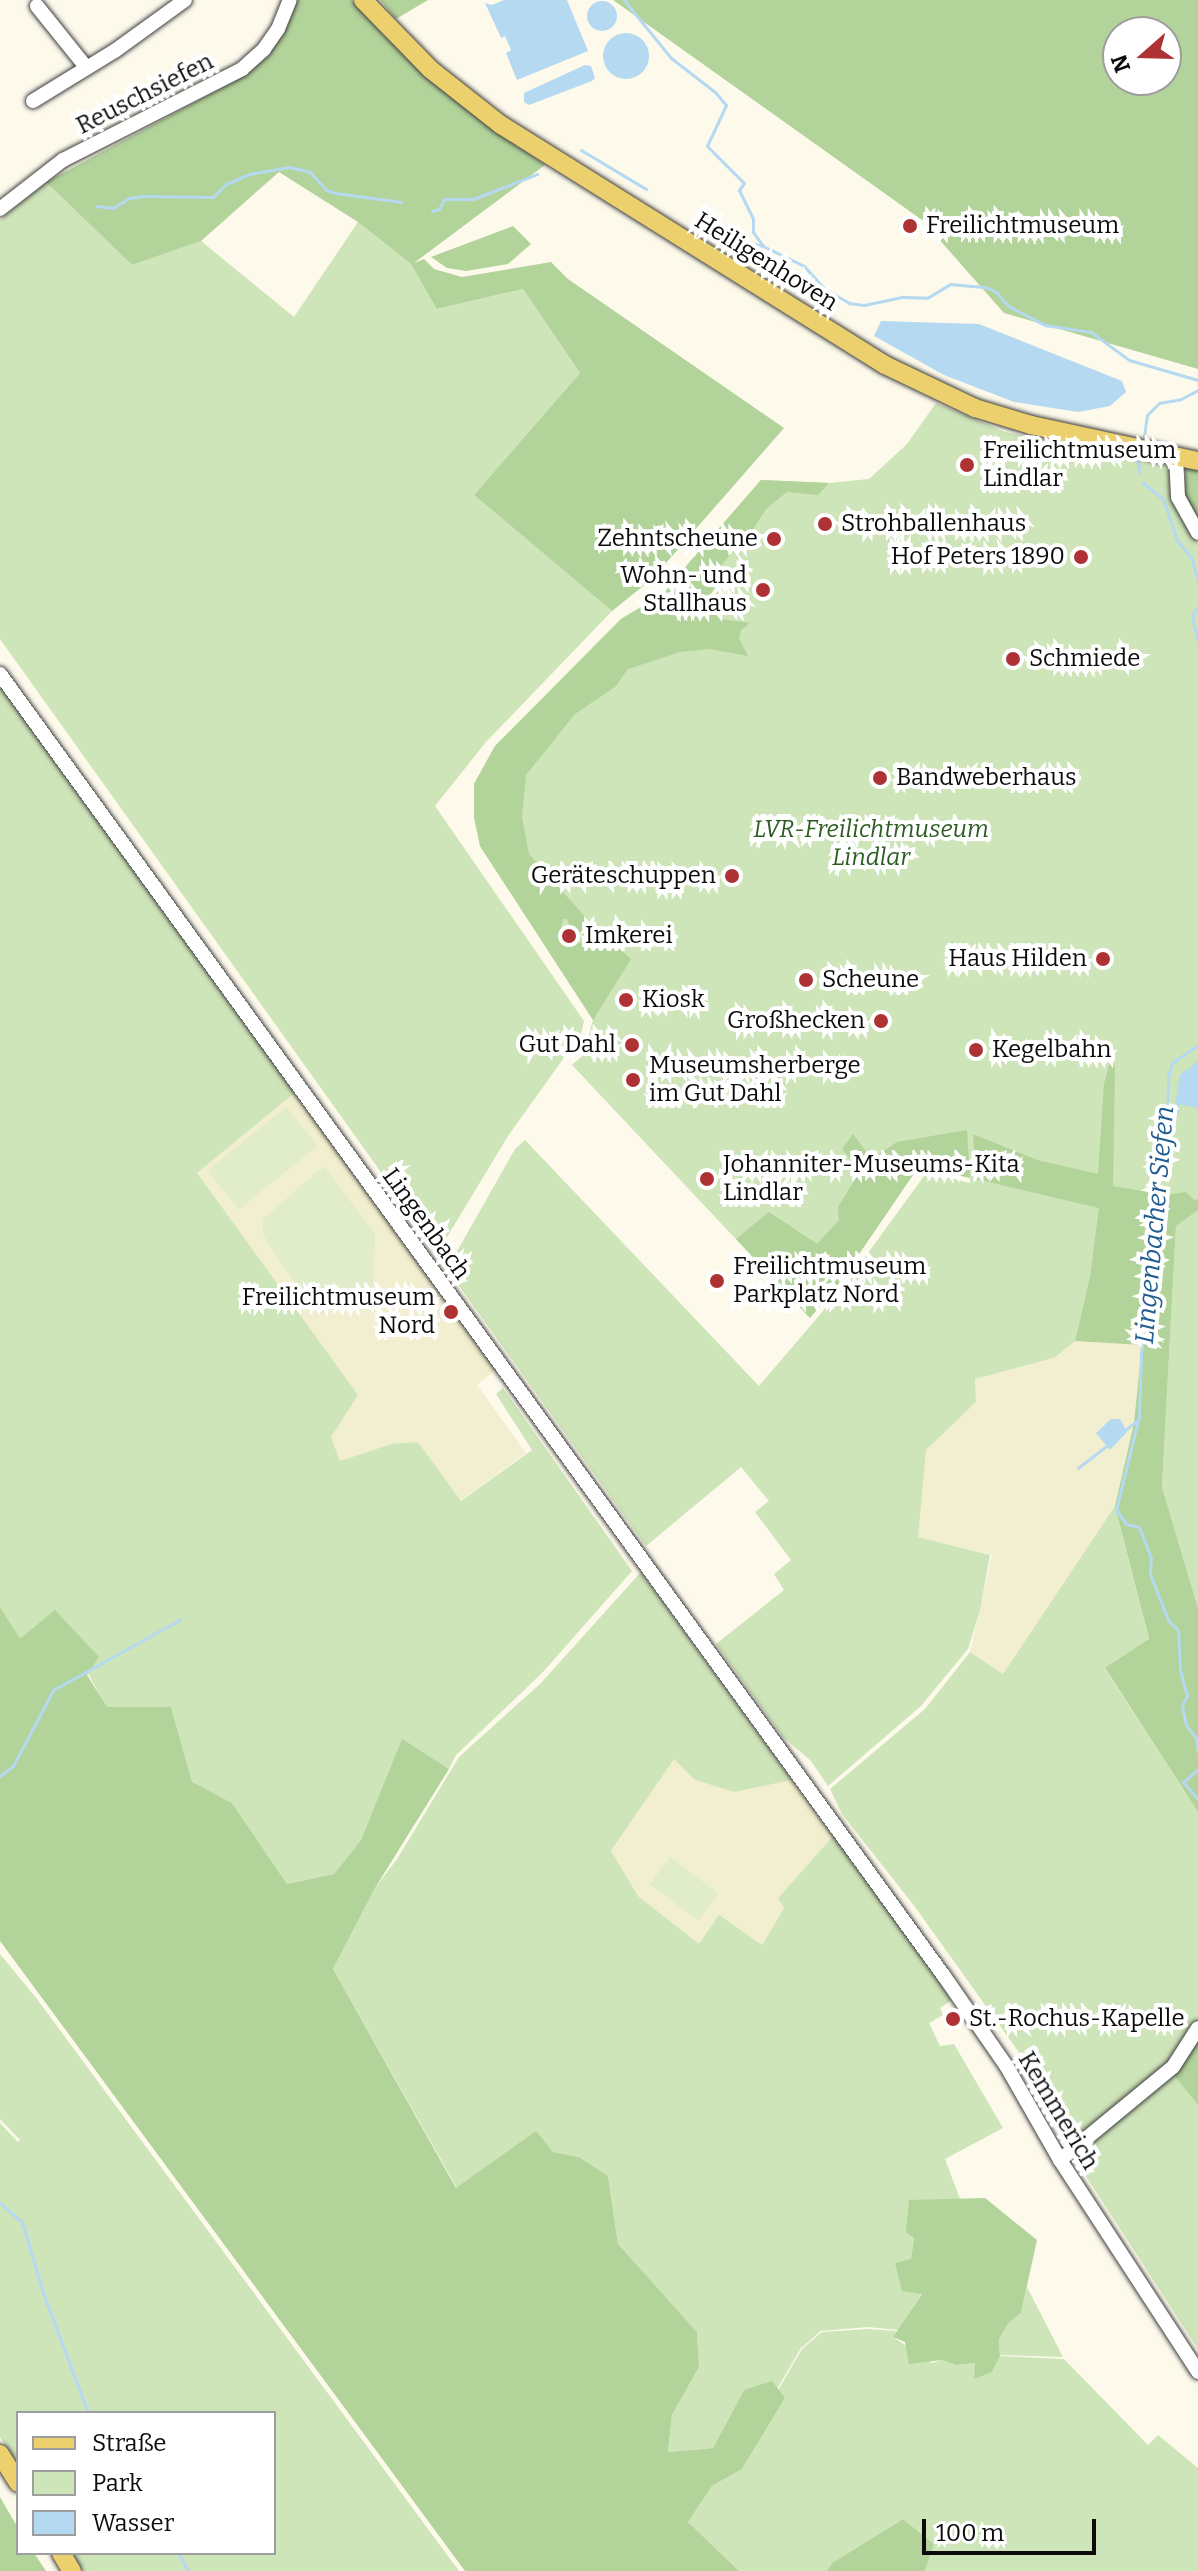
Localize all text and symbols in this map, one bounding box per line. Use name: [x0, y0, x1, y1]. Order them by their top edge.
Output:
north arrow: [1102, 16, 1182, 96]
street label: Reuschsiefen: [72, 47, 218, 141]
text: N: [1105, 51, 1136, 76]
street label: Heiligenhoven: [689, 207, 843, 317]
place label: Freilichtmuseum: [926, 212, 1119, 240]
marker: Freilichtmuseum: [901, 217, 919, 235]
place label: Freilichtmuseum Lindlar: [983, 437, 1176, 493]
marker: Freilichtmuseum Lindlar: [958, 456, 976, 474]
place label: Strohballenhaus: [841, 510, 1026, 538]
marker: Strohballenhaus: [816, 515, 834, 533]
place label: Zehntscheune: [597, 525, 758, 553]
marker: Zehntscheune: [765, 530, 783, 548]
place label: Hof Peters 1890: [891, 543, 1065, 571]
marker: Hof Peters 1890: [1072, 548, 1090, 566]
place label: Wohn- und Stallhaus: [620, 562, 747, 618]
marker: Wohn- und Stallhaus: [754, 581, 772, 599]
place label: Schmiede: [1029, 645, 1140, 673]
marker: Schmiede: [1004, 650, 1022, 668]
place label: Bandweberhaus: [896, 764, 1077, 792]
marker: Bandweberhaus: [871, 769, 889, 787]
park label: LVR-Freilichtmuseum Lindlar: [753, 816, 989, 872]
place label: Geräteschuppen: [531, 862, 716, 890]
marker: Geräteschuppen: [723, 867, 741, 885]
place label: Imkerei: [585, 922, 673, 950]
marker: Imkerei: [560, 927, 578, 945]
place label: Haus Hilden: [948, 945, 1087, 973]
marker: Haus Hilden: [1094, 950, 1112, 968]
place label: Scheune: [822, 966, 919, 994]
marker: Scheune: [797, 971, 815, 989]
place label: Kiosk: [642, 986, 705, 1014]
marker: Kiosk: [617, 991, 635, 1009]
place label: Großhecken: [727, 1007, 865, 1035]
marker: Großhecken: [872, 1012, 890, 1030]
place label: Gut Dahl: [519, 1031, 616, 1059]
marker: Gut Dahl: [623, 1036, 641, 1054]
place label: Kegelbahn: [992, 1036, 1111, 1064]
marker: Kegelbahn: [967, 1041, 985, 1059]
place label: Museumsherberge im Gut Dahl: [649, 1052, 861, 1108]
marker: Museumsherberge im Gut Dahl: [624, 1071, 642, 1089]
water label: Lingenbacher Siefen: [1129, 1105, 1181, 1345]
place label: Johanniter-Museums-Kita Lindlar: [723, 1151, 1020, 1207]
street label: Lingenbach: [376, 1163, 476, 1285]
marker: Johanniter-Museums-Kita Lindlar: [698, 1170, 716, 1188]
place label: Freilichtmuseum Parkplatz Nord: [733, 1253, 926, 1309]
marker: Freilichtmuseum Parkplatz Nord: [708, 1272, 726, 1290]
place label: Freilichtmuseum Nord: [242, 1284, 435, 1340]
marker: Freilichtmuseum Nord: [442, 1303, 460, 1321]
place label: St.-Rochus-Kapelle: [969, 2005, 1185, 2033]
marker: St.-Rochus-Kapelle: [944, 2010, 962, 2028]
street label: Kemmerich: [1012, 2047, 1104, 2175]
legend: [16, 2411, 276, 2555]
text: Straße: [92, 2429, 166, 2457]
text: Park: [92, 2469, 143, 2497]
scale bar: [926, 2503, 1100, 2553]
text: Wasser: [92, 2509, 174, 2537]
text: 100 m: [936, 2519, 1004, 2547]

